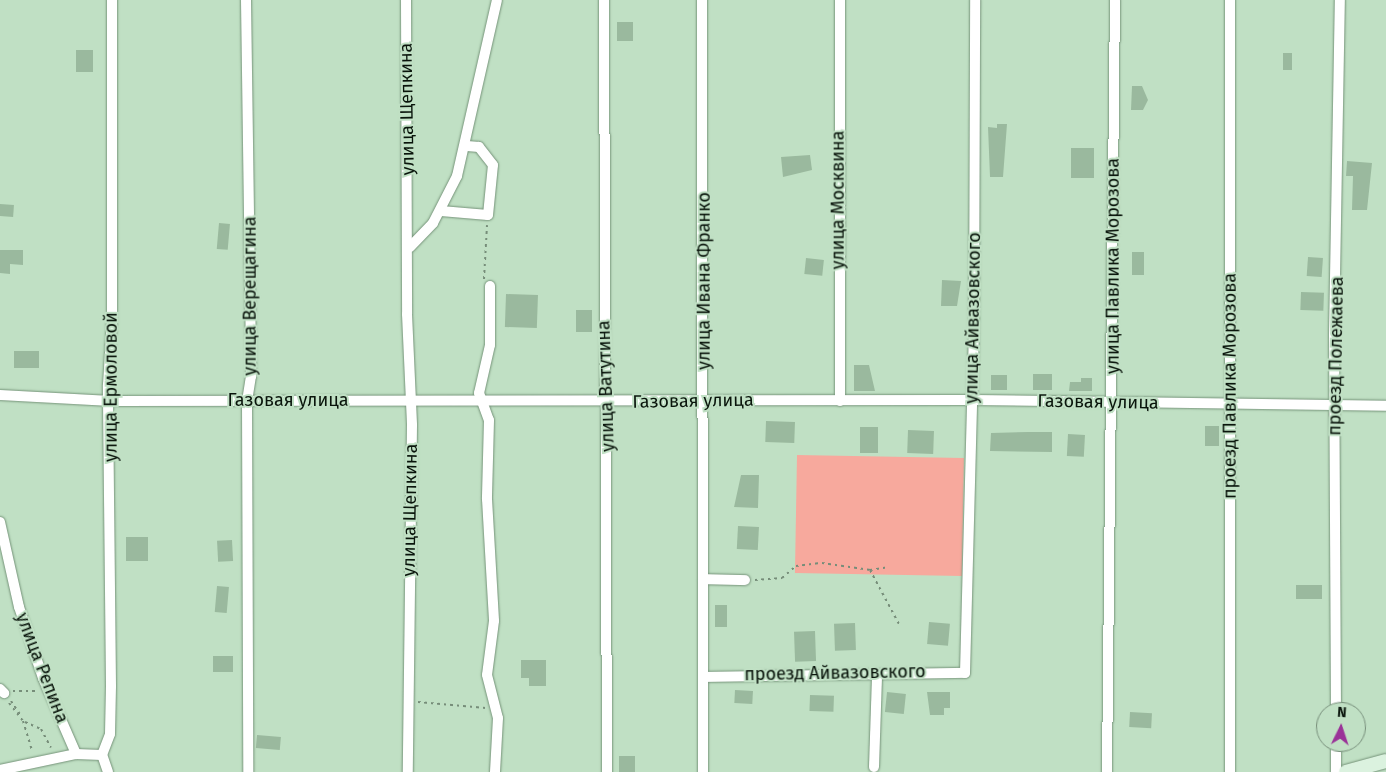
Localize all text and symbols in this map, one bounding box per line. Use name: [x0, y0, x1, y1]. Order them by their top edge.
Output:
street label: улица Щепкина: [395, 43, 419, 175]
street label: улица Москвина: [827, 131, 849, 269]
street label: улица Павлика Морозова: [1102, 158, 1124, 374]
street label: улица Ивана Франко: [693, 192, 715, 370]
street label: улица Верещагина: [239, 216, 261, 376]
street label: улица Айвазовского: [961, 232, 985, 404]
street label: проезд Павлика Морозова: [1219, 273, 1241, 499]
street label: проезд Полежаева: [1324, 276, 1348, 436]
street label: улица Ермоловой: [100, 312, 122, 462]
street label: улица Ватутина: [593, 320, 619, 452]
street label: Газовая улица: [227, 389, 349, 411]
street label: Газовая улица: [632, 389, 754, 413]
street label: Газовая улица: [1037, 390, 1159, 414]
street label: улица Щепкина: [398, 444, 422, 576]
street label: улица Репина: [11, 610, 73, 726]
street label: проезд Айвазовского: [744, 661, 926, 685]
north arrow: [1316, 702, 1366, 752]
text: N: [1337, 704, 1347, 721]

